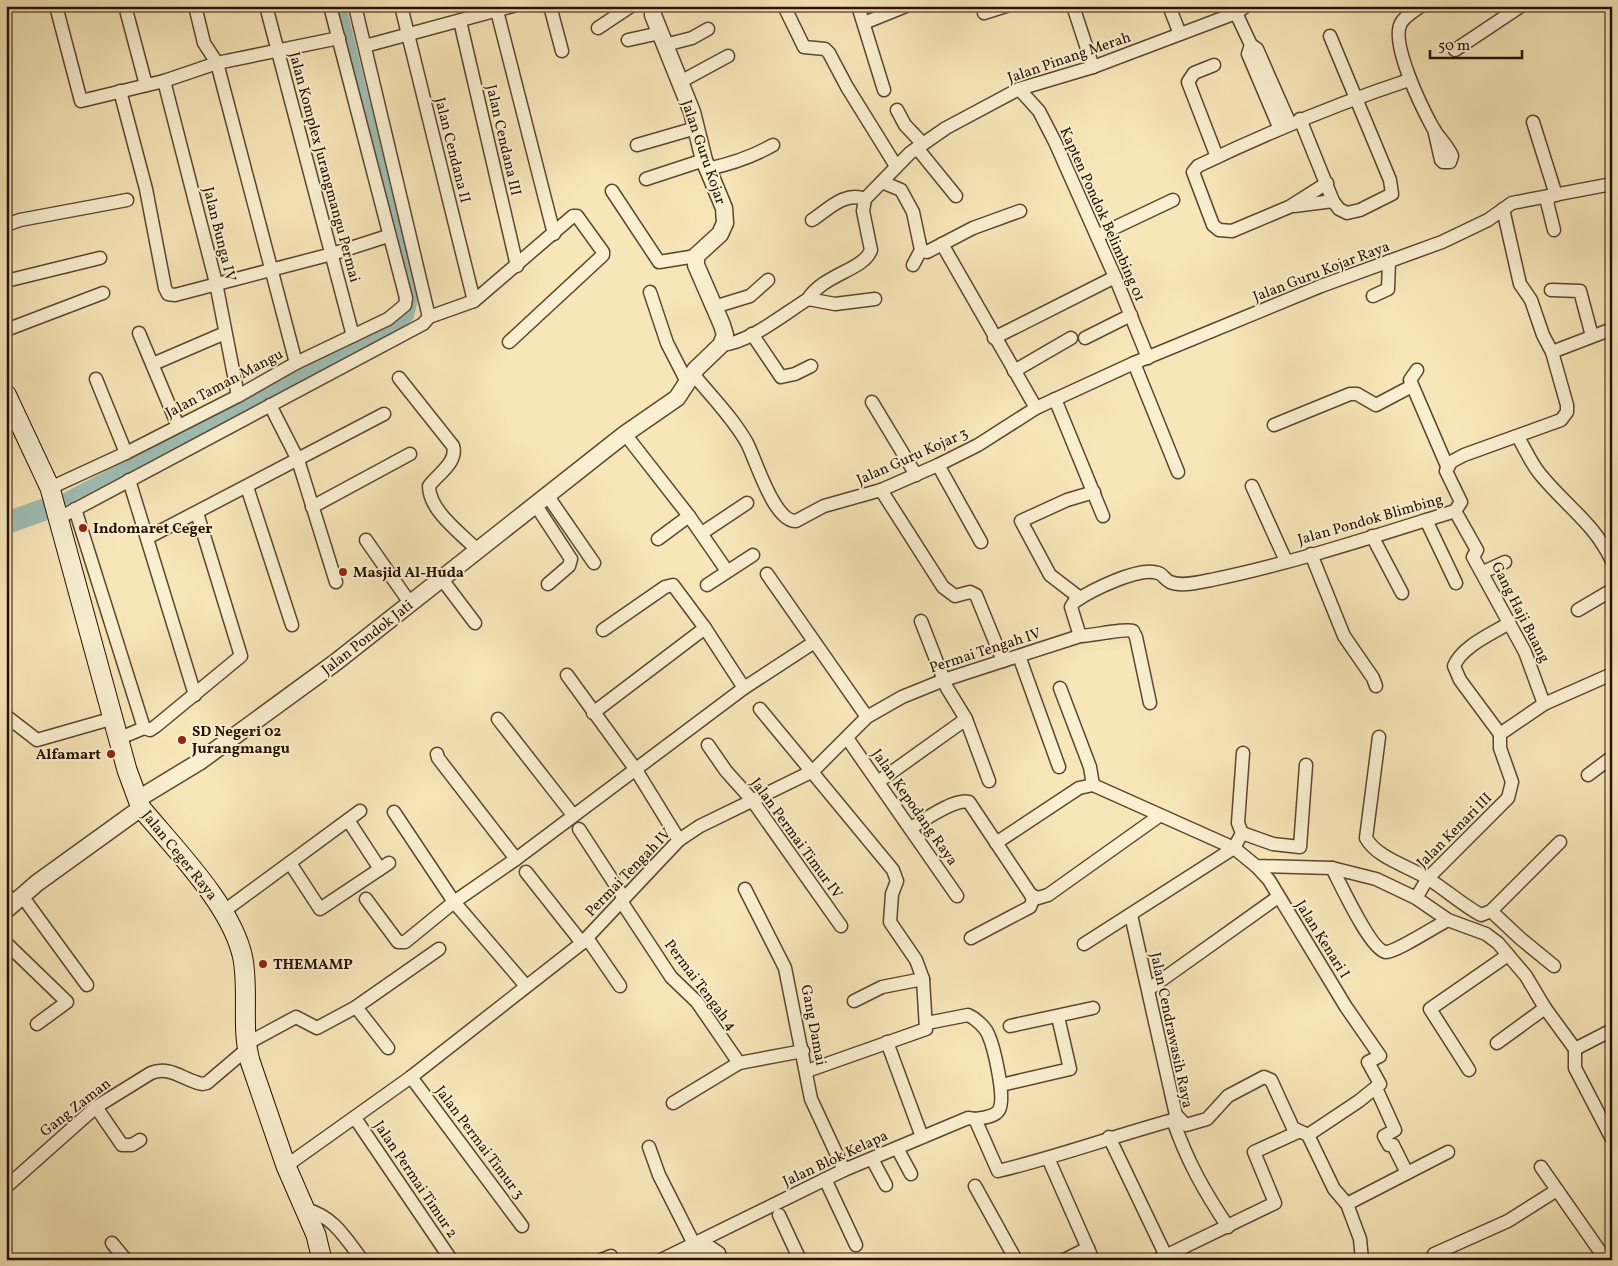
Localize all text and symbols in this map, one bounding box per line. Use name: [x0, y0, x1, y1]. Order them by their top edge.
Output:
street label: Jalan Pinang Merah: [1005, 27, 1134, 89]
scale bar: [1430, 28, 1523, 60]
text: 50 m: [1438, 36, 1470, 57]
street label: Jalan Komplex Jurangmangu Permai: [283, 50, 364, 285]
street label: Jalan Cendana III: [480, 83, 526, 198]
street label: Jalan Cendana II: [428, 95, 475, 205]
street label: Jalan Guru Kojar: [675, 98, 730, 207]
street label: Kapten Pondok Belimbing 01: [1054, 124, 1150, 305]
street label: Jalan Bunga IV: [197, 185, 240, 284]
street label: Jalan Guru Kojar Raya: [1250, 237, 1393, 308]
street label: Jalan Taman Mangu: [162, 344, 287, 424]
street label: Jalan Guru Kojar 3: [854, 423, 972, 491]
street label: Jalan Pondok Blimbing: [1295, 490, 1446, 551]
place label: Indomaret Ceger: [93, 519, 212, 540]
marker: Indomaret Ceger: [77, 522, 89, 534]
street label: Gang Haji Buang: [1485, 559, 1554, 667]
place label: Masjid Al-Huda: [353, 563, 464, 584]
marker: Masjid Al-Huda: [337, 566, 349, 578]
street label: Jalan Pondok Jati: [318, 596, 418, 681]
street label: Permai Tengah IV: [927, 624, 1044, 679]
place label: SD Negeri 02 Jurangmangu: [191, 722, 290, 760]
marker: SD Negeri 02 Jurangmangu: [176, 734, 188, 746]
place label: Alfamart: [36, 745, 101, 766]
street label: Jalan Kepodang Raya: [866, 745, 962, 870]
marker: Alfamart: [105, 748, 117, 760]
street label: Jalan Permai Timur IV: [745, 774, 847, 904]
street label: Jalan Kenari III: [1413, 789, 1498, 874]
street label: Jalan Ceger Raya: [136, 807, 222, 905]
street label: Permai Tengah IV: [581, 824, 677, 922]
street label: Jalan Kenari I: [1289, 897, 1354, 983]
street label: Permai Tengah 4: [658, 936, 741, 1036]
street label: Jalan Cendrawasih Raya: [1144, 950, 1197, 1110]
place label: THEMAMP: [273, 955, 353, 976]
marker: THEMAMP: [257, 958, 269, 970]
street label: Gang Damai: [794, 983, 831, 1067]
street label: Gang Zaman: [36, 1074, 116, 1143]
street label: Jalan Permai Timur 3: [429, 1082, 528, 1204]
street label: Jalan Permai Timur 2: [368, 1117, 462, 1243]
street label: Jalan Blok Kelapa: [780, 1126, 892, 1193]

